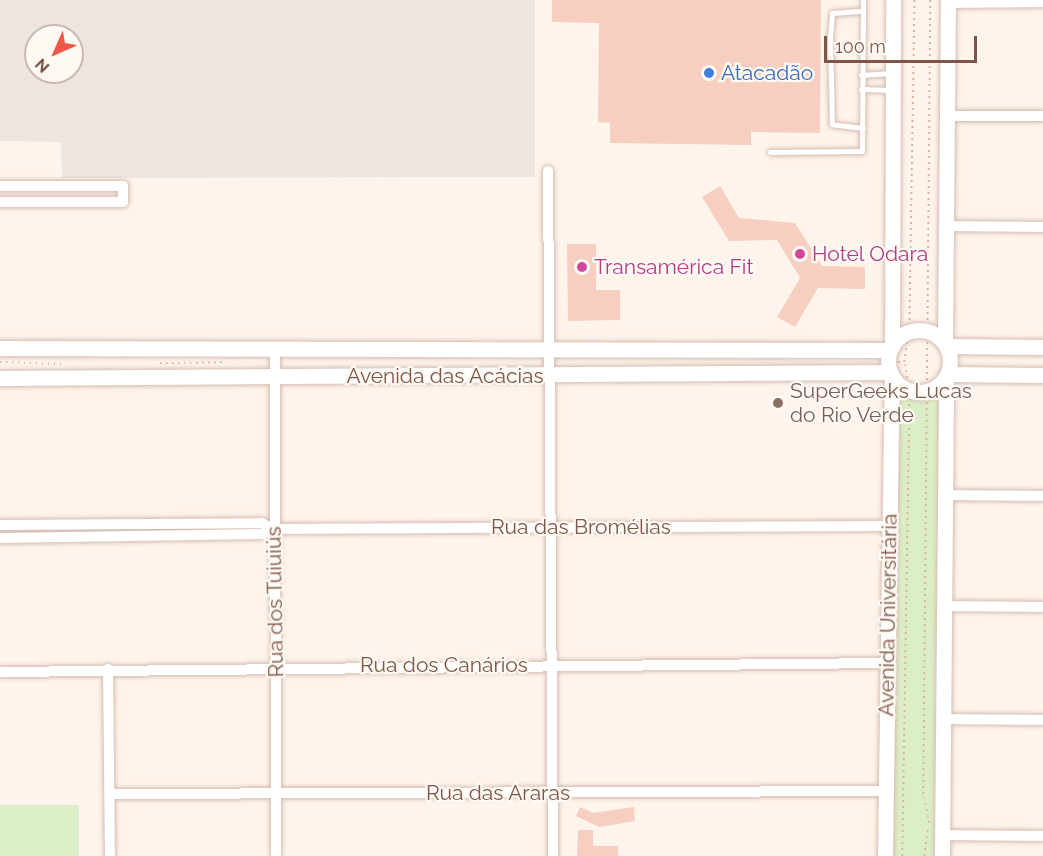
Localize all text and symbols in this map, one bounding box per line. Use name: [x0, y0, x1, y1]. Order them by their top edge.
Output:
north arrow: [24, 24, 84, 84]
scale bar: [827, 24, 980, 62]
text: 100 m: [835, 36, 886, 57]
text: N: [31, 55, 53, 77]
place label: Atacadão: [721, 60, 813, 86]
marker: Atacadão: [702, 66, 716, 80]
place label: Hotel Odara: [812, 241, 929, 267]
marker: Hotel Odara: [793, 247, 807, 261]
place label: Transamérica Fit: [594, 254, 753, 280]
marker: Transamérica Fit: [575, 260, 589, 274]
street label: Avenida das Acácias: [346, 363, 544, 389]
place label: SuperGeeks Lucas do Rio Verde: [790, 378, 972, 428]
marker: SuperGeeks Lucas do Rio Verde: [771, 396, 785, 410]
street label: Avenida Universitária: [874, 513, 902, 717]
street label: Rua das Bromélias: [491, 514, 671, 540]
street label: Rua dos Tuiuiús: [261, 526, 289, 678]
street label: Rua dos Canários: [360, 652, 528, 678]
street label: Rua das Araras: [426, 780, 570, 806]

